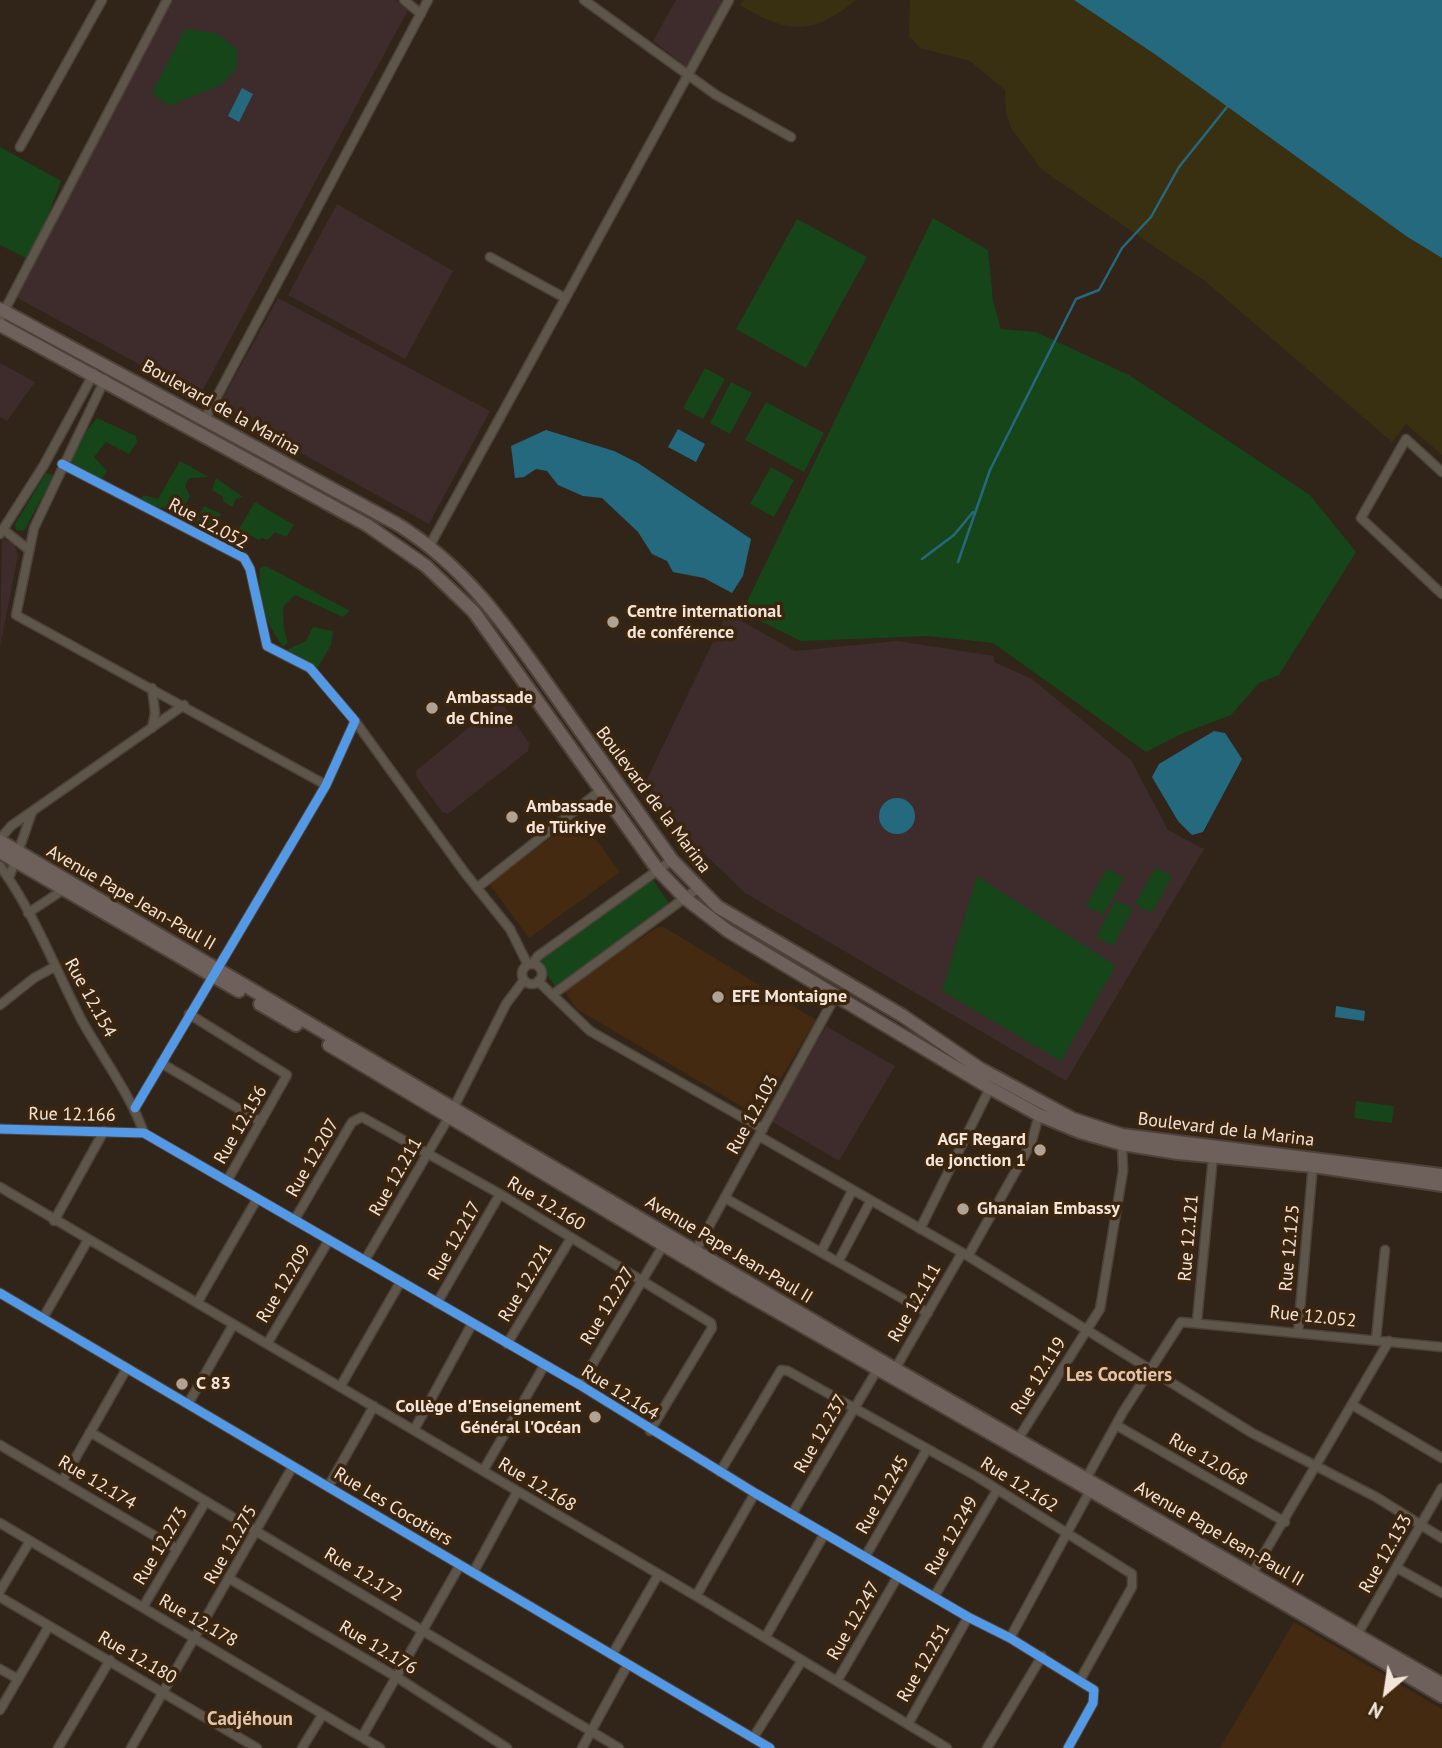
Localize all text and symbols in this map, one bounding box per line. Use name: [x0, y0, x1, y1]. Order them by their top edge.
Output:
street label: Boulevard de la Marina: [138, 356, 304, 460]
street label: Rue 12.052: [164, 494, 252, 554]
place label: Centre international de conférence: [627, 601, 782, 644]
marker: Centre international de conférence: [605, 614, 621, 630]
place label: Ambassade de Chine: [446, 687, 533, 730]
marker: Ambassade de Chine: [424, 700, 440, 716]
street label: Boulevard de la Marina: [591, 723, 715, 877]
place label: Ambassade de Türkiye: [526, 796, 613, 838]
marker: Ambassade de Türkiye: [504, 809, 520, 825]
street label: Avenue Pape Jean-Paul II: [43, 841, 219, 955]
street label: Rue 12.154: [59, 955, 121, 1041]
place label: EFE Montaigne: [732, 986, 847, 1008]
marker: EFE Montaigne: [710, 989, 726, 1005]
street label: Rue 12.103: [722, 1072, 784, 1158]
street label: Rue 12.156: [210, 1082, 272, 1168]
street label: Rue 12.166: [28, 1103, 116, 1127]
street label: Boulevard de la Marina: [1137, 1108, 1315, 1152]
street label: Rue 12.207: [282, 1115, 344, 1201]
place label: AGF Regard de jonction 1: [925, 1129, 1026, 1172]
street label: Rue 12.211: [365, 1134, 427, 1220]
marker: AGF Regard de jonction 1: [1032, 1142, 1048, 1158]
street label: Rue 12.160: [503, 1172, 589, 1236]
street label: Avenue Pape Jean-Paul II: [641, 1191, 817, 1309]
street label: Rue 12.121: [1174, 1194, 1204, 1282]
street label: Rue 12.217: [424, 1198, 486, 1284]
place label: Ghanaian Embassy: [977, 1198, 1120, 1220]
marker: Ghanaian Embassy: [955, 1201, 971, 1217]
street label: Rue 12.125: [1275, 1204, 1305, 1292]
street label: Rue 12.221: [494, 1240, 558, 1326]
street label: Rue 12.209: [252, 1241, 316, 1327]
street label: Rue 12.111: [884, 1260, 946, 1346]
street label: Rue 12.227: [576, 1263, 640, 1349]
street label: Rue 12.052: [1269, 1302, 1357, 1332]
street label: Rue 12.119: [1007, 1333, 1071, 1419]
street label: Rue 12.164: [577, 1361, 663, 1425]
district label: Les Cocotiers: [1066, 1365, 1172, 1387]
place label: C 83: [196, 1373, 231, 1395]
marker: C 83: [174, 1376, 190, 1392]
street label: Rue 12.237: [790, 1391, 852, 1477]
place label: Collège d'Enseignement Général l'Océan: [396, 1396, 581, 1438]
marker: Collège d'Enseignement Général l'Océan: [587, 1409, 603, 1425]
street label: Rue 12.068: [1165, 1429, 1251, 1491]
street label: Rue 12.174: [54, 1451, 140, 1515]
street label: Rue 12.245: [852, 1452, 914, 1538]
street label: Rue 12.168: [494, 1453, 580, 1517]
street label: Rue 12.162: [976, 1453, 1062, 1517]
street label: Rue Les Cocotiers: [330, 1463, 456, 1551]
street label: Avenue Pape Jean-Paul II: [1131, 1477, 1307, 1591]
street label: Rue 12.249: [921, 1493, 983, 1579]
street label: Rue 12.275: [200, 1502, 262, 1588]
street label: Rue 12.273: [129, 1503, 193, 1589]
street label: Rue 12.133: [1355, 1511, 1417, 1597]
street label: Rue 12.172: [320, 1543, 406, 1607]
street label: Rue 12.247: [823, 1578, 885, 1664]
street label: Rue 12.178: [155, 1590, 241, 1652]
street label: Rue 12.176: [335, 1616, 421, 1680]
street label: Rue 12.251: [893, 1620, 955, 1706]
street label: Rue 12.180: [94, 1627, 180, 1689]
north arrow: [1351, 1657, 1421, 1727]
text: N: [1365, 1697, 1387, 1724]
district label: Cadjéhoun: [207, 1709, 293, 1731]

